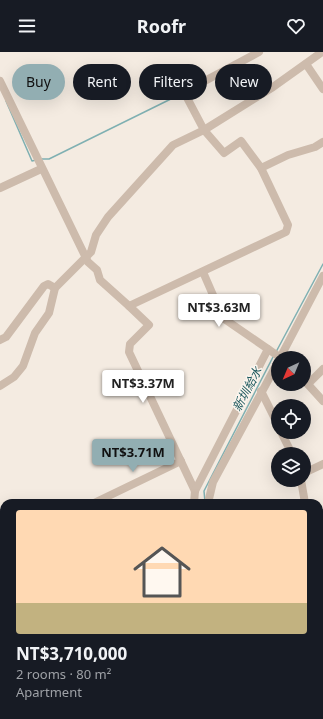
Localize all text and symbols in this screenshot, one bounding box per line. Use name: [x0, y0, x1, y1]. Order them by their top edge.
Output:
text: Roofr: [137, 14, 186, 38]
icon: menu: [16, 15, 38, 37]
icon: heart: [285, 15, 307, 37]
chip: Buy: [12, 64, 65, 100]
chip: Rent: [73, 64, 131, 100]
chip: Filters: [139, 64, 207, 100]
chip: New: [215, 64, 272, 100]
pin: NT$3.63M: [178, 294, 260, 328]
text: NT$3.63M: [187, 298, 251, 316]
north arrow: [271, 351, 311, 391]
map controls: [271, 351, 311, 487]
water label: 新圳給水: [228, 363, 266, 414]
pin: NT$3.37M: [102, 370, 184, 404]
text: NT$3.37M: [111, 374, 175, 392]
button: locate: [271, 399, 311, 439]
pin: NT$3.71M: [92, 439, 174, 473]
text: NT$3.71M: [101, 443, 165, 461]
button: layers: [271, 447, 311, 487]
icon: home: [126, 536, 198, 608]
text: NT$3,710,000: [16, 642, 127, 665]
text: 2 rooms · 80 m²: [16, 665, 111, 683]
text: Apartment: [16, 683, 82, 701]

